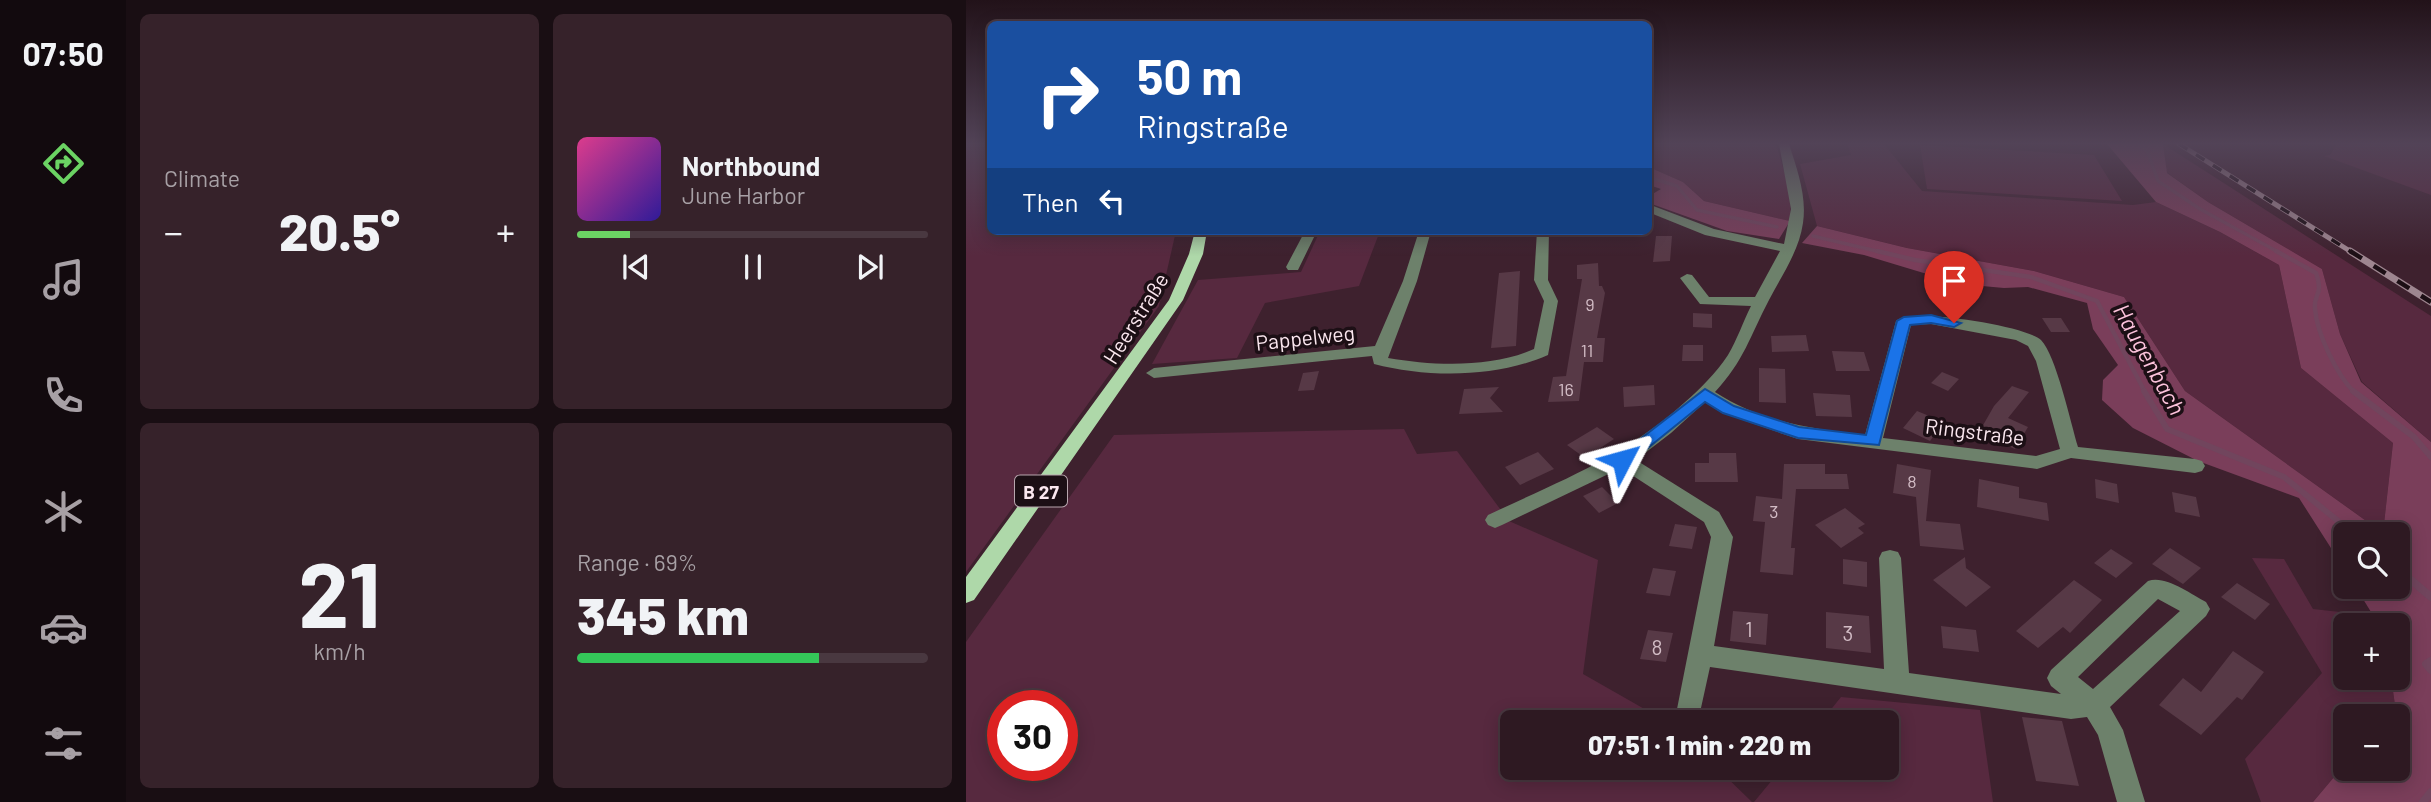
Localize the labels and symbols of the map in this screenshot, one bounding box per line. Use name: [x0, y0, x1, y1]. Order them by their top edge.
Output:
pin: [1924, 251, 1984, 323]
street label: Heerstraße: [1097, 268, 1173, 368]
house number: 9: [1585, 293, 1595, 315]
water label: Haugenbach: [2108, 299, 2192, 419]
street label: Pappelweg: [1254, 319, 1356, 355]
house number: 11: [1581, 339, 1593, 361]
house number: 16: [1558, 378, 1574, 400]
street label: Ringstraße: [1924, 413, 2026, 449]
position arrow: [1585, 423, 1659, 497]
house number: 8: [1907, 470, 1917, 492]
road number: B 27: [1015, 476, 1067, 506]
house number: 3: [1769, 500, 1779, 522]
house number: 1: [1745, 616, 1753, 641]
house number: 3: [1843, 620, 1853, 645]
house number: 8: [1652, 634, 1662, 659]
speed limit sign: 30: [987, 690, 1078, 781]

